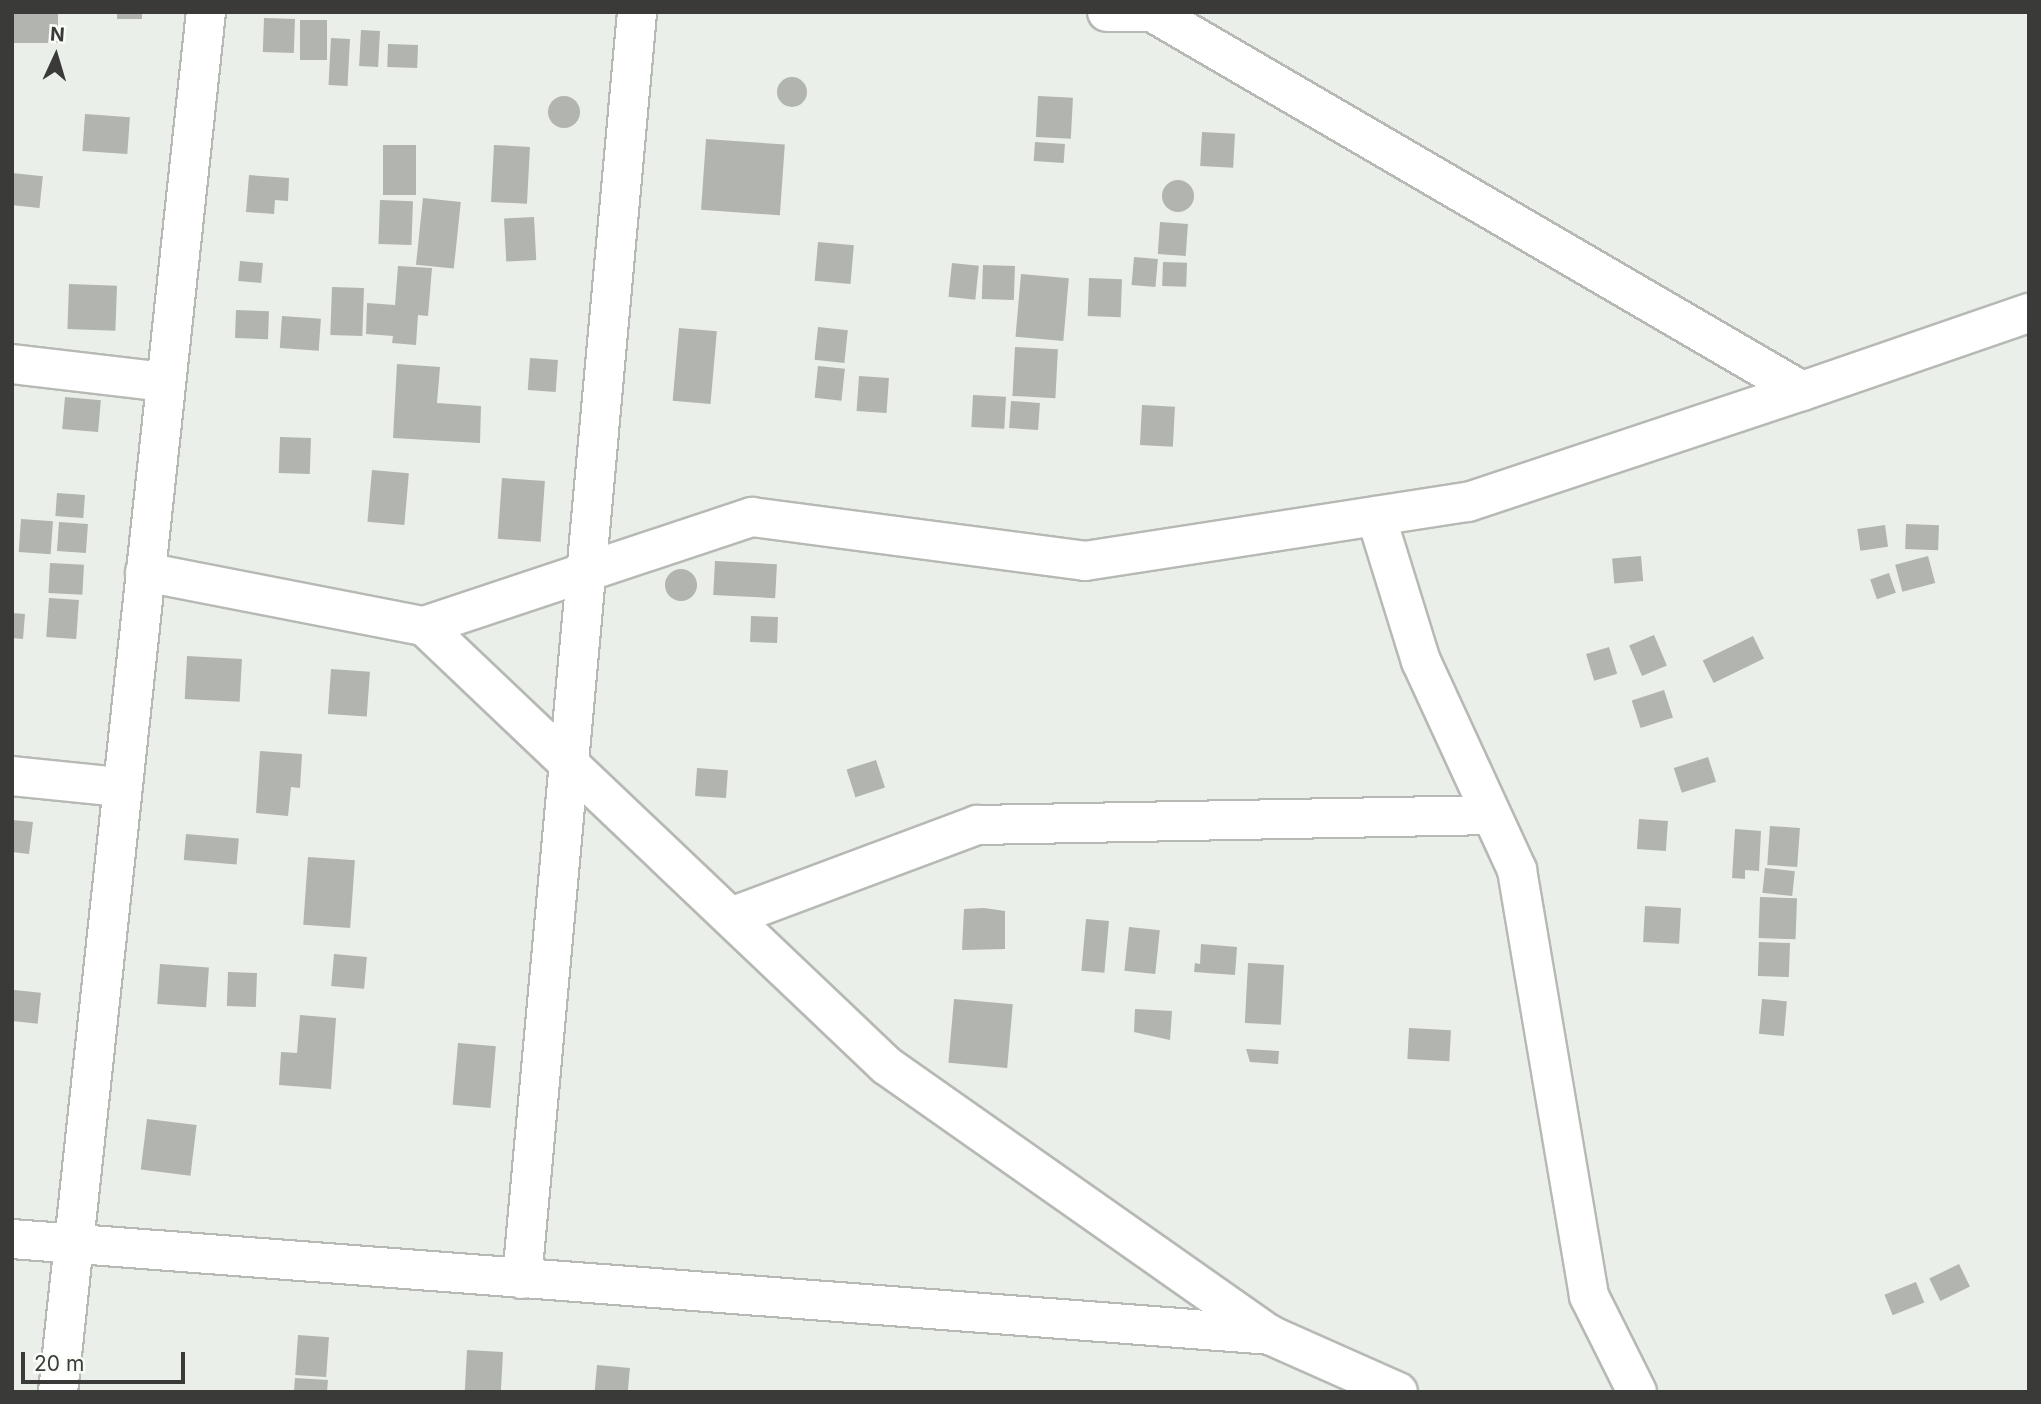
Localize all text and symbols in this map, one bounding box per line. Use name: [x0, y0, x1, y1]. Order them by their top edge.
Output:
north arrow: [21, 21, 91, 91]
text: N: [49, 23, 66, 47]
scale bar: [24, 1338, 189, 1382]
text: 20 m: [34, 1351, 84, 1376]

